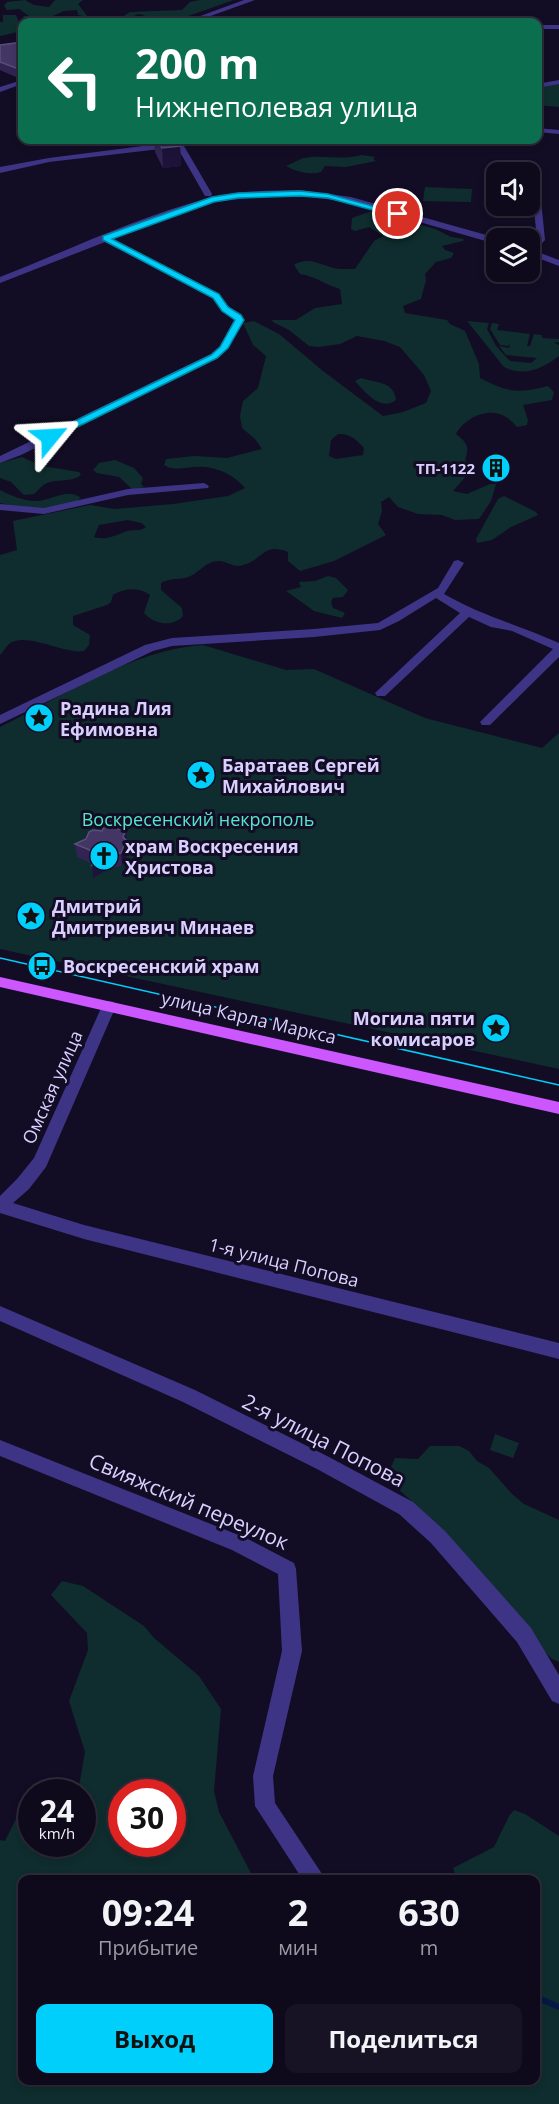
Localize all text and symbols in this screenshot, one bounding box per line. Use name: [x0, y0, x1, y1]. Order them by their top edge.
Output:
text: 200 m: [135, 34, 259, 91]
icon: left: [36, 42, 114, 120]
text: Нижнеполевая улица: [135, 88, 418, 125]
map controls: [486, 162, 540, 282]
button: sound: [486, 162, 540, 216]
pin: [372, 188, 423, 239]
icon: arrive: [381, 197, 414, 230]
button: layers: [486, 228, 540, 282]
position arrow: [18, 405, 82, 469]
building icon: ТП-1122: [480, 452, 512, 484]
place label: ТП-1122: [416, 458, 475, 478]
place label: Радина Лия Ефимовна: [60, 696, 172, 741]
place icon: Радина Лия Ефимовна: [23, 702, 55, 734]
place label: Баратаев Сергей Михайлович: [222, 753, 380, 798]
place icon: Баратаев Сергей Михайлович: [185, 759, 217, 791]
park label: Воскресенский некрополь: [82, 807, 314, 831]
place label: храм Воскресения Христова: [125, 834, 299, 879]
church icon: храм Воскресения Христова: [88, 840, 120, 872]
place label: Дмитрий Дмитриевич Минаев: [52, 894, 254, 939]
place icon: Дмитрий Дмитриевич Минаев: [15, 900, 47, 932]
bus stop icon: Воскресенский храм: [26, 950, 58, 982]
place label: Воскресенский храм: [63, 954, 259, 978]
street label: улица Карла Маркса: [159, 985, 339, 1049]
place label: Могила пяти комисаров: [353, 1006, 475, 1051]
place icon: Могила пяти комисаров: [480, 1012, 512, 1044]
street label: Омская улица: [16, 1026, 88, 1148]
street label: 1-я улица Попова: [207, 1232, 361, 1292]
street label: 2-я улица Попова: [238, 1387, 410, 1493]
street label: Свияжский переулок: [85, 1446, 293, 1556]
speed limit sign: 30: [108, 1779, 186, 1857]
text: 24: [40, 1790, 74, 1831]
text: km/h: [39, 1823, 75, 1843]
text: 09:24: [102, 1888, 194, 1937]
text: 2: [288, 1888, 308, 1937]
text: 630: [398, 1888, 460, 1937]
text: Прибытие: [98, 1934, 198, 1961]
text: мин: [278, 1934, 318, 1961]
text: m: [420, 1934, 438, 1961]
button: Выход: [36, 2004, 273, 2073]
button: Поделиться: [285, 2004, 522, 2073]

